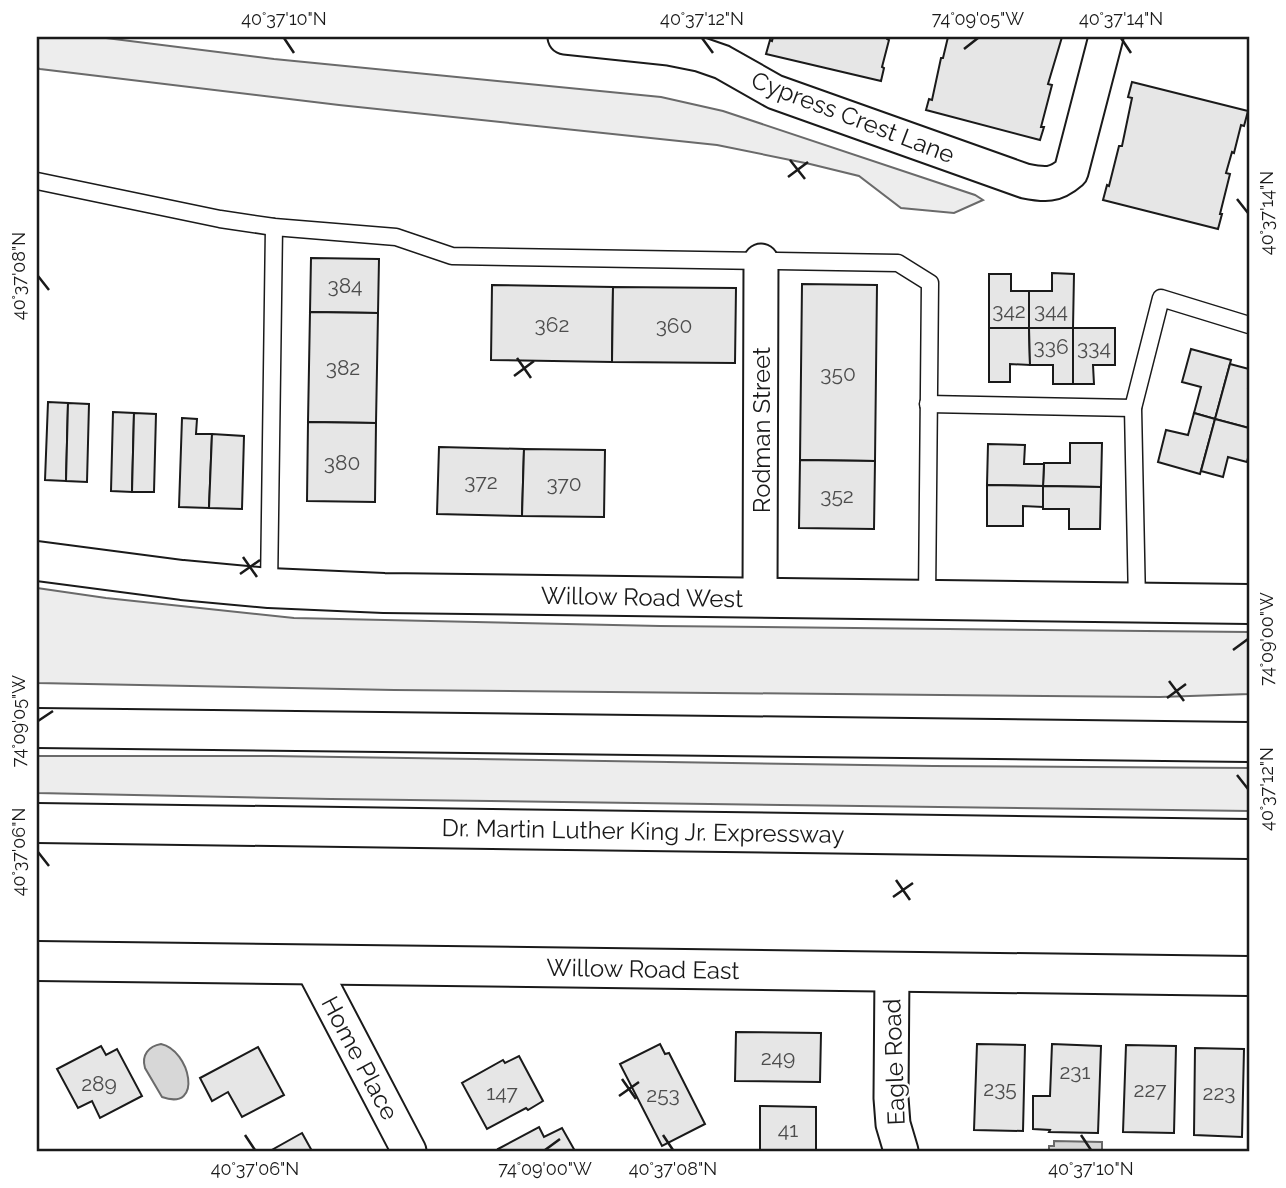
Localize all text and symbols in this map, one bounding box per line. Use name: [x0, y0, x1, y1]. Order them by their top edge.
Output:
text: 40°37'10"N: [241, 8, 327, 29]
text: 40°37'12"N: [660, 8, 744, 29]
text: 74°09'05"W: [932, 8, 1024, 29]
text: 40°37'14"N: [1079, 8, 1163, 29]
street label: Cypress Crest Lane: [747, 65, 959, 169]
text: 40°37'14"N: [1256, 171, 1277, 255]
text: 40°37'08"N: [8, 232, 29, 320]
house number: 384: [327, 273, 363, 298]
house number: 342: [992, 298, 1026, 323]
house number: 344: [1034, 298, 1068, 323]
house number: 362: [535, 312, 569, 337]
house number: 360: [656, 313, 692, 338]
house number: 336: [1033, 334, 1069, 359]
house number: 334: [1077, 335, 1111, 360]
street label: Rodman Street: [747, 347, 776, 513]
house number: 382: [326, 355, 360, 380]
house number: 350: [820, 361, 856, 386]
house number: 380: [324, 450, 360, 475]
house number: 372: [464, 469, 498, 494]
house number: 370: [546, 471, 582, 496]
house number: 352: [820, 483, 854, 508]
street label: Willow Road West: [541, 581, 743, 613]
text: 74°09'00"W: [1256, 592, 1277, 686]
text: 74°09'05"W: [8, 675, 29, 767]
text: 40°37'12"N: [1256, 747, 1277, 831]
text: 40°37'06"N: [8, 808, 29, 896]
street label: Dr. Martin Luther King Jr. Expressway: [441, 813, 845, 849]
street label: Willow Road East: [546, 953, 740, 985]
street label: Home Place: [315, 991, 405, 1125]
street label: Eagle Road: [877, 998, 911, 1126]
house number: 249: [761, 1045, 795, 1070]
house number: 231: [1059, 1059, 1091, 1084]
house number: 289: [81, 1071, 117, 1096]
house number: 235: [983, 1076, 1017, 1101]
house number: 227: [1133, 1077, 1167, 1102]
house number: 147: [486, 1080, 519, 1105]
house number: 223: [1202, 1080, 1236, 1105]
house number: 253: [646, 1082, 680, 1107]
house number: 41: [778, 1117, 798, 1142]
text: 40°37'06"N: [211, 1158, 299, 1179]
text: 74°09'00"W: [498, 1158, 592, 1179]
text: 40°37'08"N: [629, 1158, 717, 1179]
text: 40°37'10"N: [1048, 1158, 1134, 1179]

